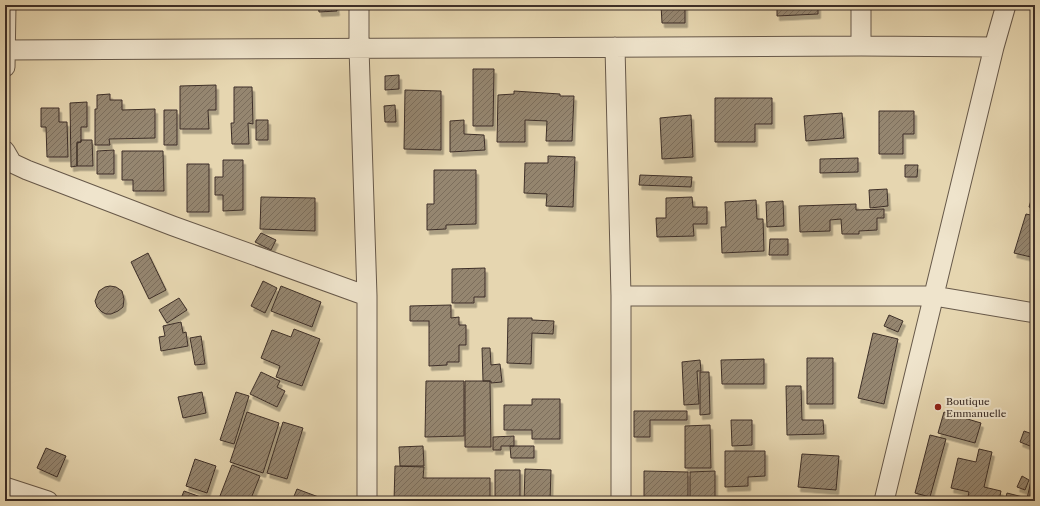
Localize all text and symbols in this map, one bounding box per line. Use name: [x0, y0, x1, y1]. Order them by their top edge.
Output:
place label: Boutique Emmanuelle: [946, 395, 1007, 420]
marker: Boutique Emmanuelle: [933, 402, 943, 412]

